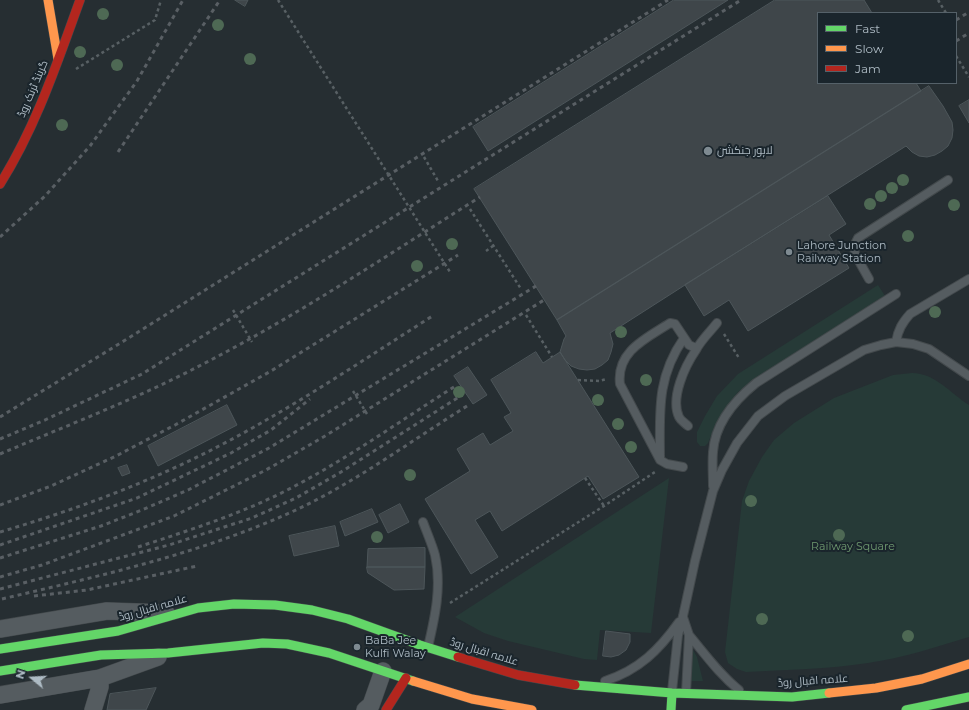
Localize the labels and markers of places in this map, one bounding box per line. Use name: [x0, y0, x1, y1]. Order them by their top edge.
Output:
place label: لاہور جنکشن: [717, 144, 773, 158]
marker: لاہور جنکشن: [702, 145, 714, 157]
place label: Lahore Junction Railway Station: [797, 239, 886, 265]
marker: Lahore Junction Railway Station: [784, 247, 794, 257]
place label: BaBa Jee Kulfi Walay: [365, 634, 426, 660]
marker: BaBa Jee Kulfi Walay: [352, 642, 362, 652]

